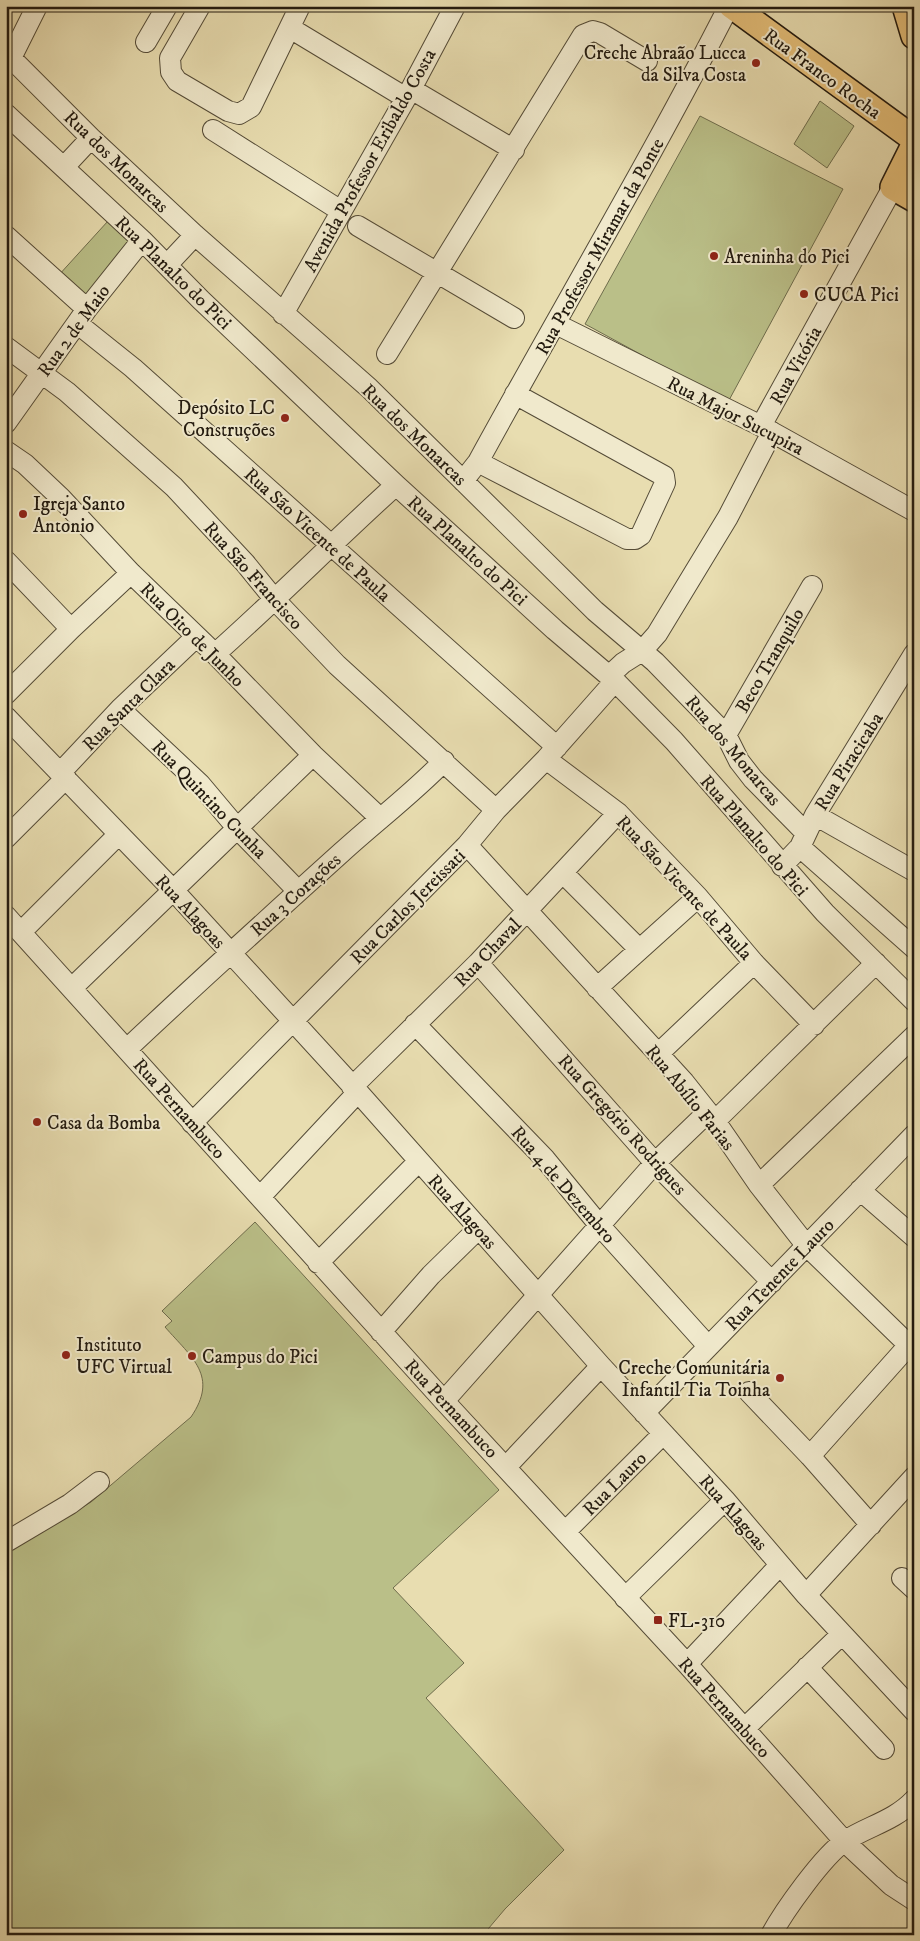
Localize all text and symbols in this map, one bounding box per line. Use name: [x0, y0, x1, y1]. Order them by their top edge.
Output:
street label: Rua Franco Rocha: [759, 24, 885, 124]
place label: Creche Abraão Lucca da Silva Costa: [584, 42, 746, 87]
street label: Avenida Professor Eribaldo Costa: [299, 45, 441, 276]
marker: Creche Abraão Lucca da Silva Costa: [750, 57, 762, 69]
street label: Rua dos Monarcas: [59, 106, 173, 218]
street label: Rua Professor Miramar da Ponte: [531, 134, 670, 359]
street label: Rua Planalto do Pici: [110, 211, 236, 335]
place label: Areninha do Pici: [724, 246, 850, 269]
marker: Areninha do Pici: [708, 250, 720, 262]
street label: Rua 2 de Maio: [33, 280, 115, 381]
place label: CUCA Pici: [814, 284, 899, 307]
marker: CUCA Pici: [798, 288, 810, 300]
street label: Rua Vitória: [765, 323, 827, 409]
street label: Rua Major Sucupira: [663, 372, 808, 461]
street label: Rua dos Monarcas: [357, 379, 471, 491]
place label: Depósito LC Construções: [177, 397, 275, 442]
marker: Depósito LC Construções: [279, 412, 291, 424]
street label: Rua São Vicente de Paula: [239, 463, 395, 607]
street label: Rua Planalto do Pici: [402, 491, 532, 611]
place label: Igreja Santo Antonio: [33, 493, 125, 538]
marker: Igreja Santo Antonio: [17, 508, 29, 520]
street label: Rua São Francisco: [198, 517, 308, 635]
street label: Rua Oito de Junho: [135, 578, 249, 692]
street label: Beco Tranquilo: [731, 604, 810, 718]
street label: Rua Santa Clara: [78, 654, 180, 756]
street label: Rua dos Monarcas: [680, 691, 786, 811]
street label: Rua Piracicaba: [810, 708, 889, 815]
street label: Rua Quintino Cunha: [147, 736, 271, 864]
street label: Rua Planalto do Pici: [695, 771, 813, 902]
street label: Rua São Vicente de Paula: [611, 811, 757, 965]
street label: Rua Carlos Jereissati: [346, 845, 471, 970]
street label: Rua 3 Corações: [246, 849, 346, 942]
street label: Rua Alagoas: [150, 870, 230, 954]
street label: Rua Chaval: [450, 914, 527, 992]
street label: Rua Abílio Farias: [640, 1040, 739, 1155]
street label: Rua Gregório Rodrigues: [553, 1050, 691, 1200]
street label: Rua Pernambuco: [128, 1054, 230, 1164]
place label: Casa da Bomba: [47, 1112, 160, 1135]
marker: Casa da Bomba: [31, 1116, 43, 1128]
street label: Rua 4 de Dezembro: [506, 1122, 620, 1248]
street label: Rua Alagoas: [422, 1170, 501, 1254]
street label: Rua Tenente Lauro: [721, 1214, 839, 1336]
place label: Instituto UFC Virtual: [76, 1334, 172, 1379]
place label: Campus do Pici: [202, 1346, 318, 1369]
marker: Instituto UFC Virtual: [60, 1349, 72, 1361]
marker: Campus do Pici: [186, 1350, 198, 1362]
street label: Rua Pernambuco: [399, 1355, 503, 1463]
place label: Creche Comunitária Infantil Tia Toinha: [618, 1357, 770, 1402]
marker: Creche Comunitária Infantil Tia Toinha: [774, 1372, 786, 1384]
street label: Rua Lauro: [578, 1447, 652, 1521]
street label: Rua Alagoas: [694, 1470, 772, 1556]
place label: FL-310: [668, 1610, 725, 1633]
marker: FL-310: [652, 1614, 664, 1626]
street label: Rua Pernambuco: [673, 1653, 775, 1763]

